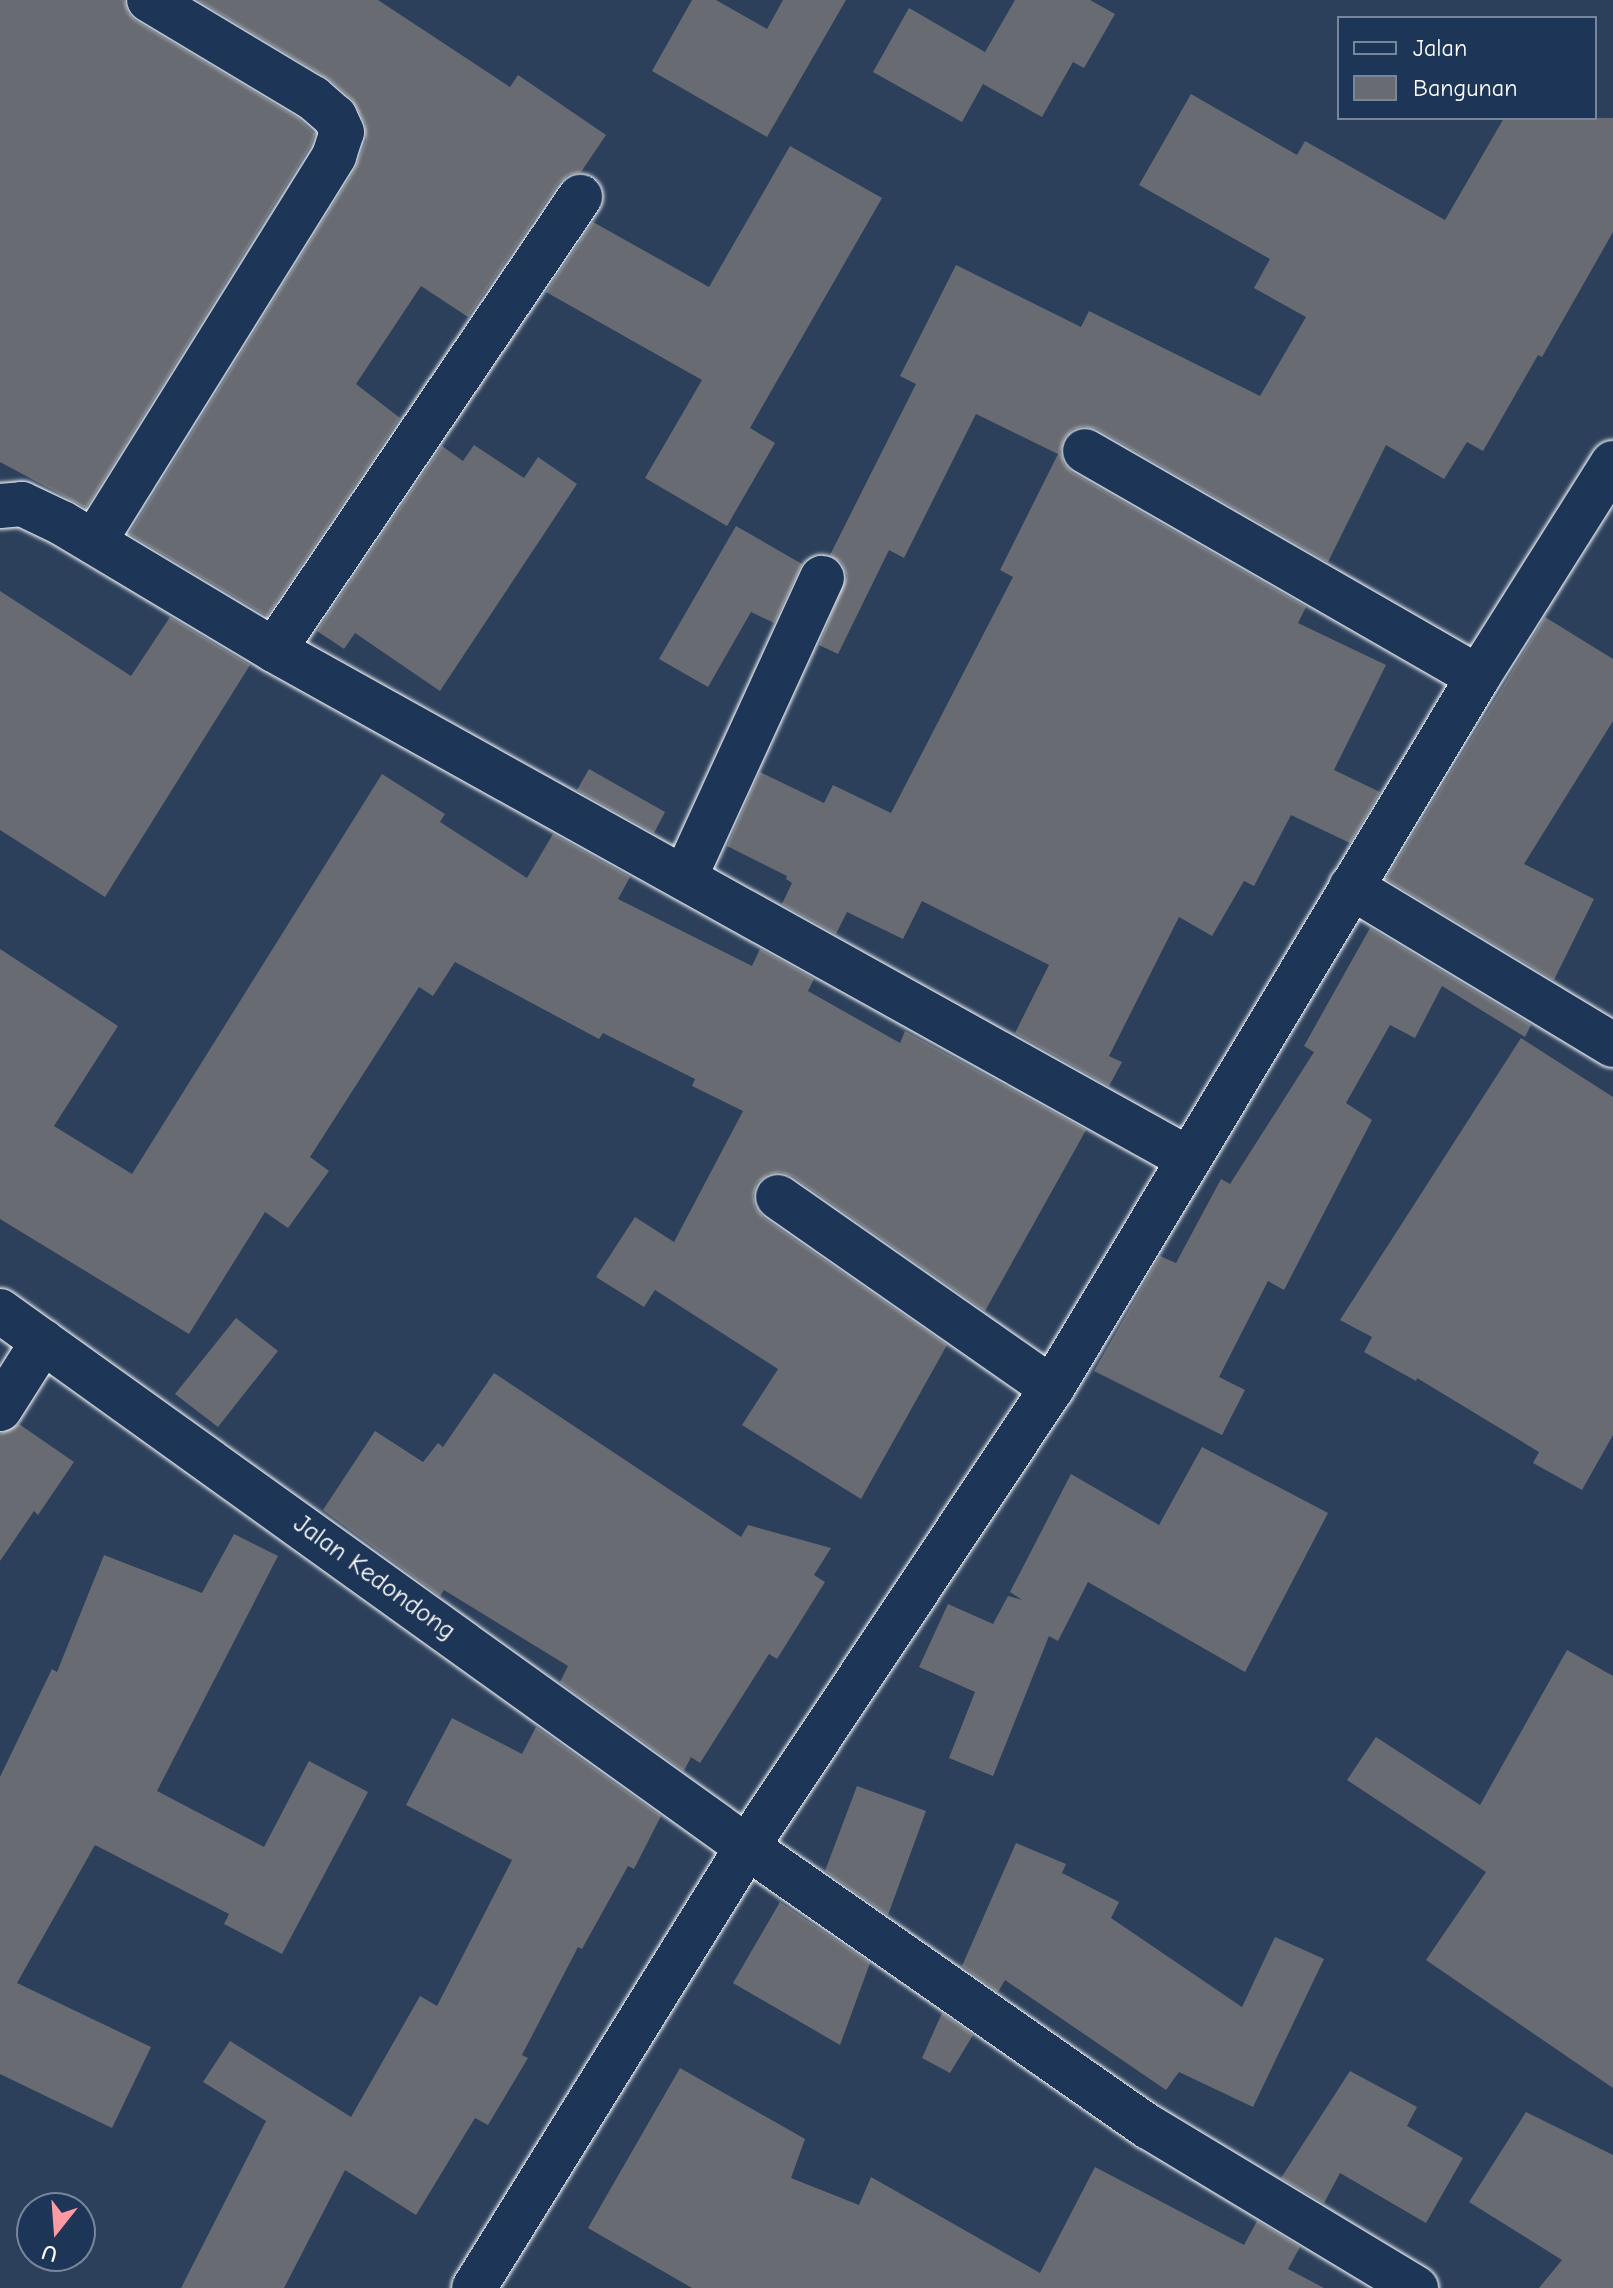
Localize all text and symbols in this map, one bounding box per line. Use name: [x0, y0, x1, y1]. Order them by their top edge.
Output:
legend: [1337, 16, 1597, 120]
text: Jalan: [1413, 34, 1467, 62]
text: Bangunan: [1413, 74, 1517, 102]
street label: Jalan Kedondong: [287, 1509, 461, 1647]
north arrow: [16, 2192, 96, 2272]
text: U: [39, 2238, 60, 2268]

